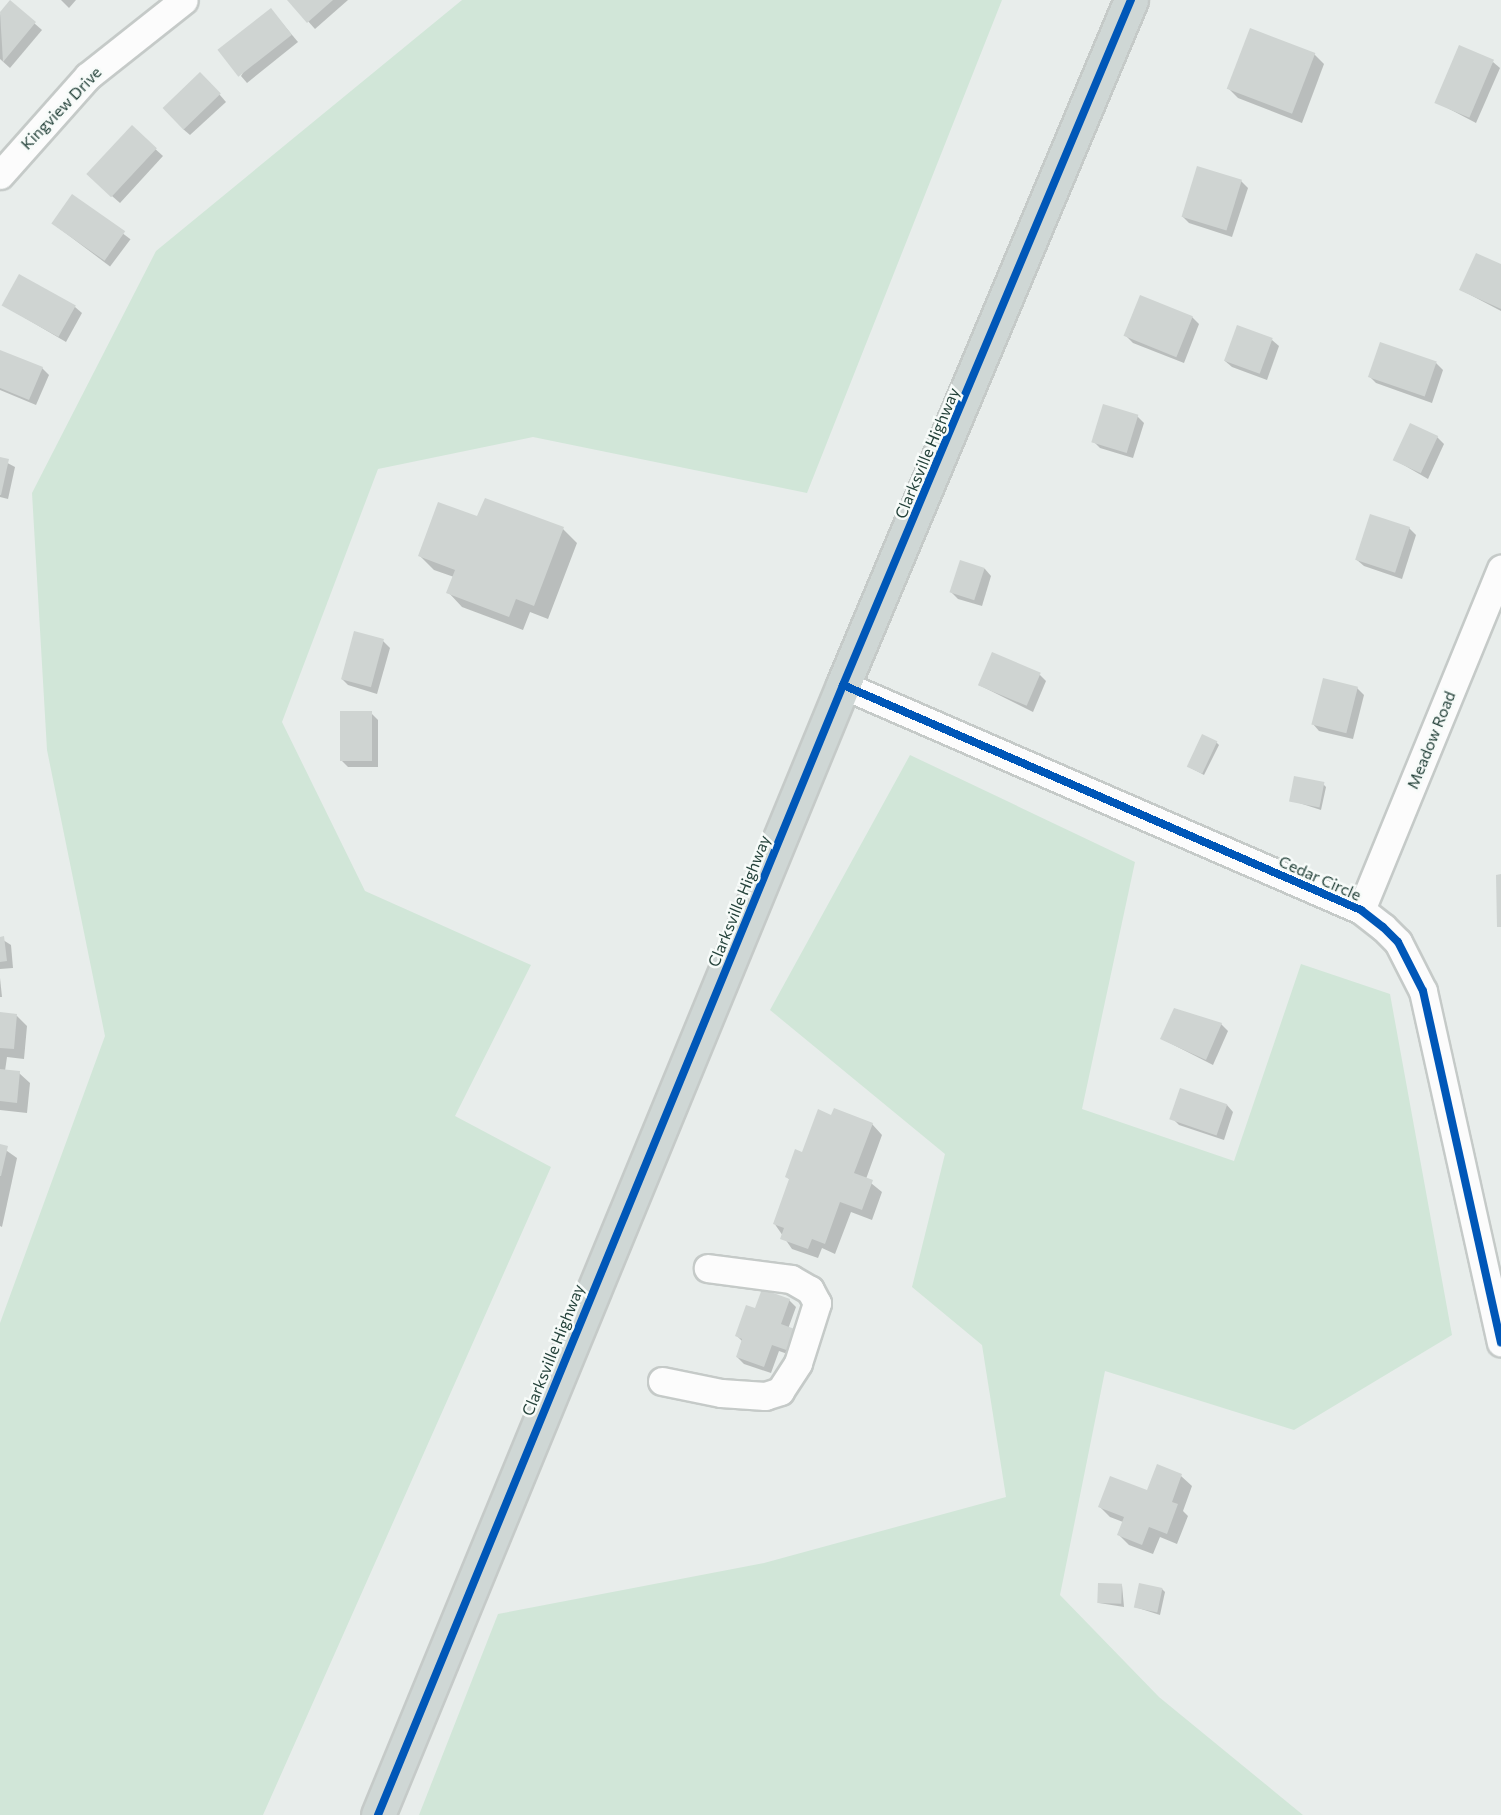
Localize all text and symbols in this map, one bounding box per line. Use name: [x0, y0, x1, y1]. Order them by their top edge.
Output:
street label: Kingview Drive: [17, 63, 105, 153]
street label: Clarksville Highway: [891, 385, 963, 521]
street label: Meadow Road: [1403, 688, 1459, 792]
street label: Clarksville Highway: [704, 832, 774, 970]
street label: Cedar Circle: [1276, 851, 1364, 905]
street label: Clarksville Highway: [518, 1281, 588, 1419]

